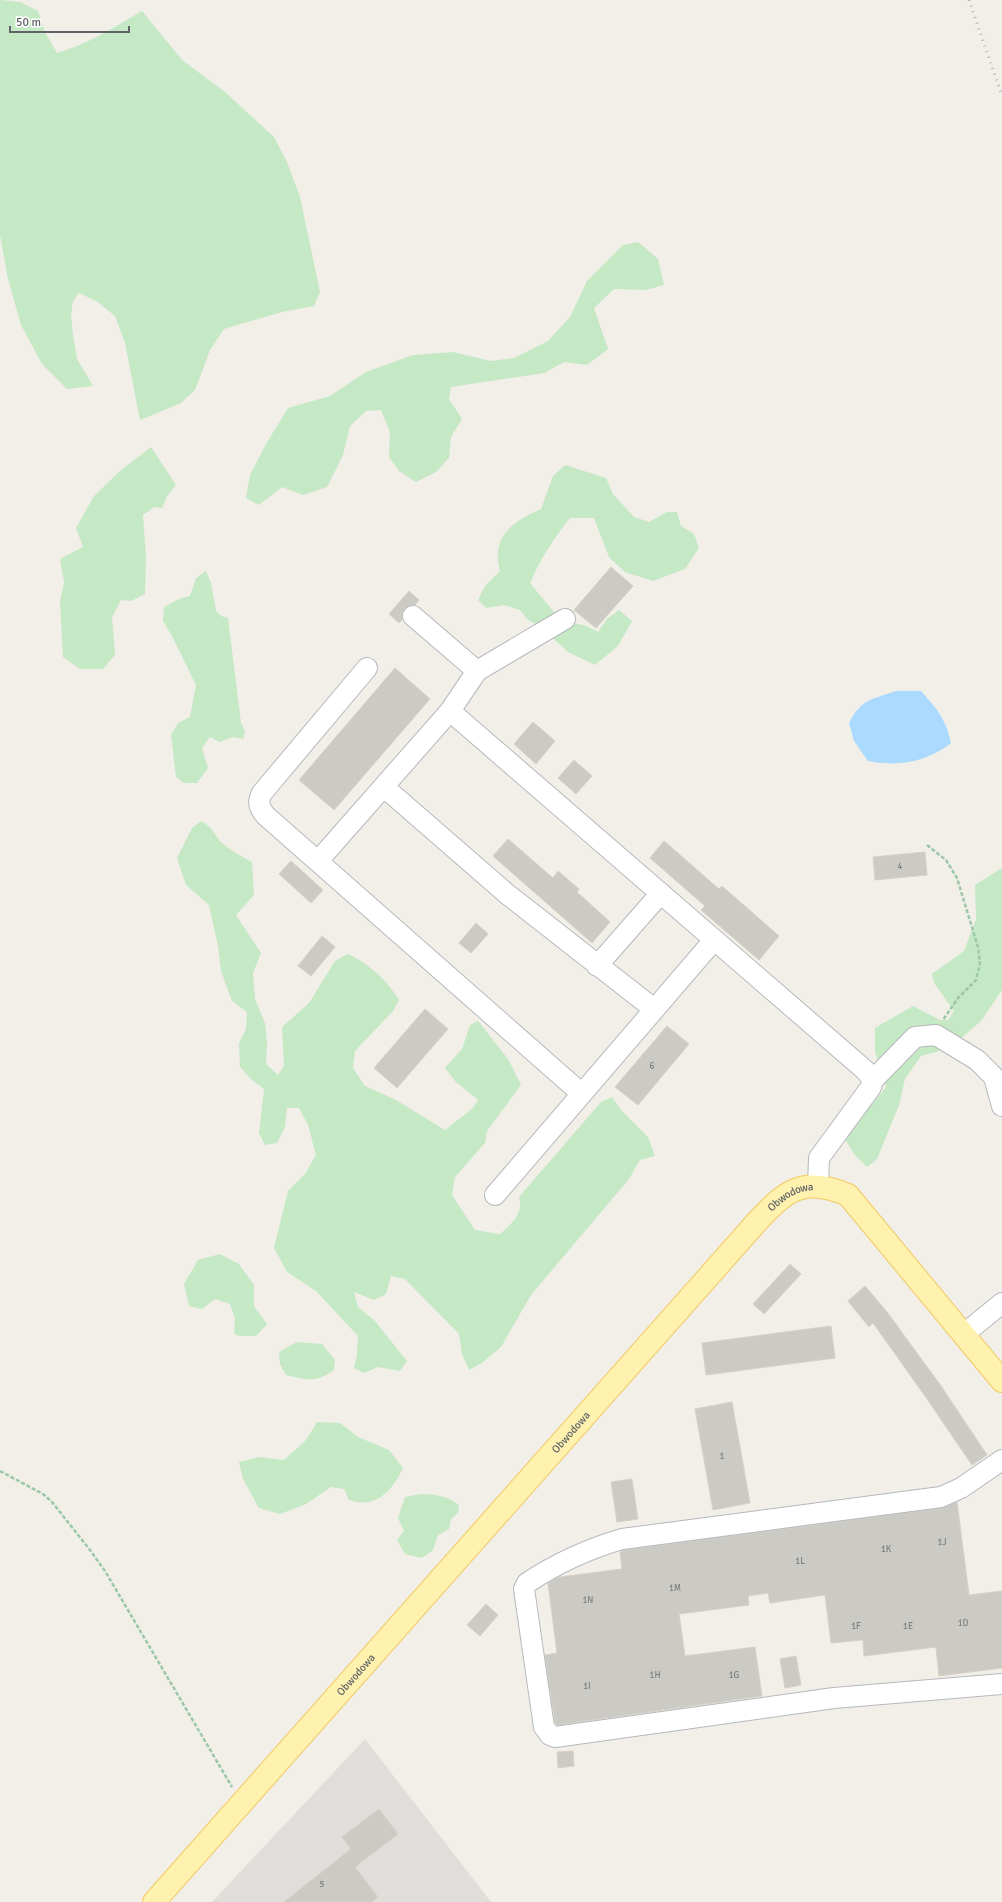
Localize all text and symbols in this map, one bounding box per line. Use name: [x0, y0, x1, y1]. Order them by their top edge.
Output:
scale bar: [10, 8, 129, 34]
text: 50 m: [16, 15, 41, 30]
house number: 4: [898, 861, 903, 872]
house number: 6: [650, 1061, 655, 1072]
street label: Obwodowa: [765, 1180, 814, 1214]
street label: Obwodowa: [549, 1408, 593, 1456]
house number: 1: [720, 1451, 725, 1462]
house number: 1J: [938, 1537, 946, 1548]
house number: 1K: [881, 1544, 892, 1555]
house number: 1L: [795, 1556, 805, 1567]
house number: 1M: [669, 1583, 681, 1594]
house number: 1N: [583, 1595, 593, 1606]
house number: 1D: [958, 1618, 969, 1629]
house number: 1F: [851, 1621, 861, 1632]
house number: 1E: [903, 1621, 913, 1632]
street label: Obwodowa: [334, 1651, 378, 1698]
house number: 1H: [650, 1670, 660, 1681]
house number: 1G: [729, 1670, 740, 1681]
house number: 1I: [583, 1681, 591, 1692]
house number: 5: [320, 1879, 325, 1890]

